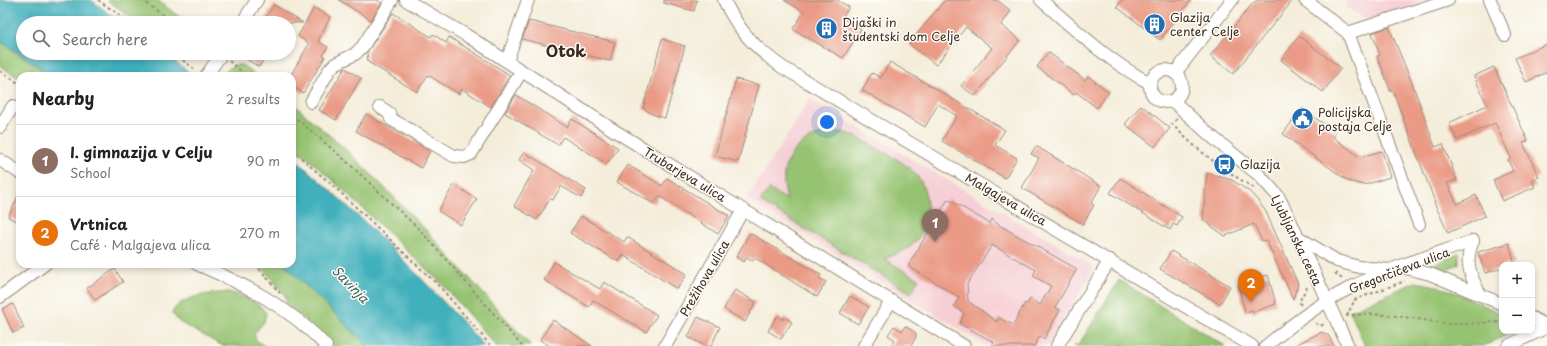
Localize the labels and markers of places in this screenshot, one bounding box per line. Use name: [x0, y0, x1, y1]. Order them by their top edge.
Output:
place label: Glazija center Celje: [1170, 8, 1240, 40]
building icon: Glazija center Celje: [1142, 11, 1168, 37]
place label: Dijaški in študentski dom Celje: [842, 13, 961, 45]
building icon: Dijaški in študentski dom Celje: [814, 16, 840, 42]
place label: Policijska postaja Celje: [1318, 103, 1393, 135]
public building icon: Policijska postaja Celje: [1290, 106, 1316, 132]
bus stop icon: Glazija: [1212, 151, 1238, 177]
place label: Glazija: [1240, 155, 1281, 173]
pin: 1: [922, 209, 948, 242]
pin: 2: [1238, 269, 1264, 302]

